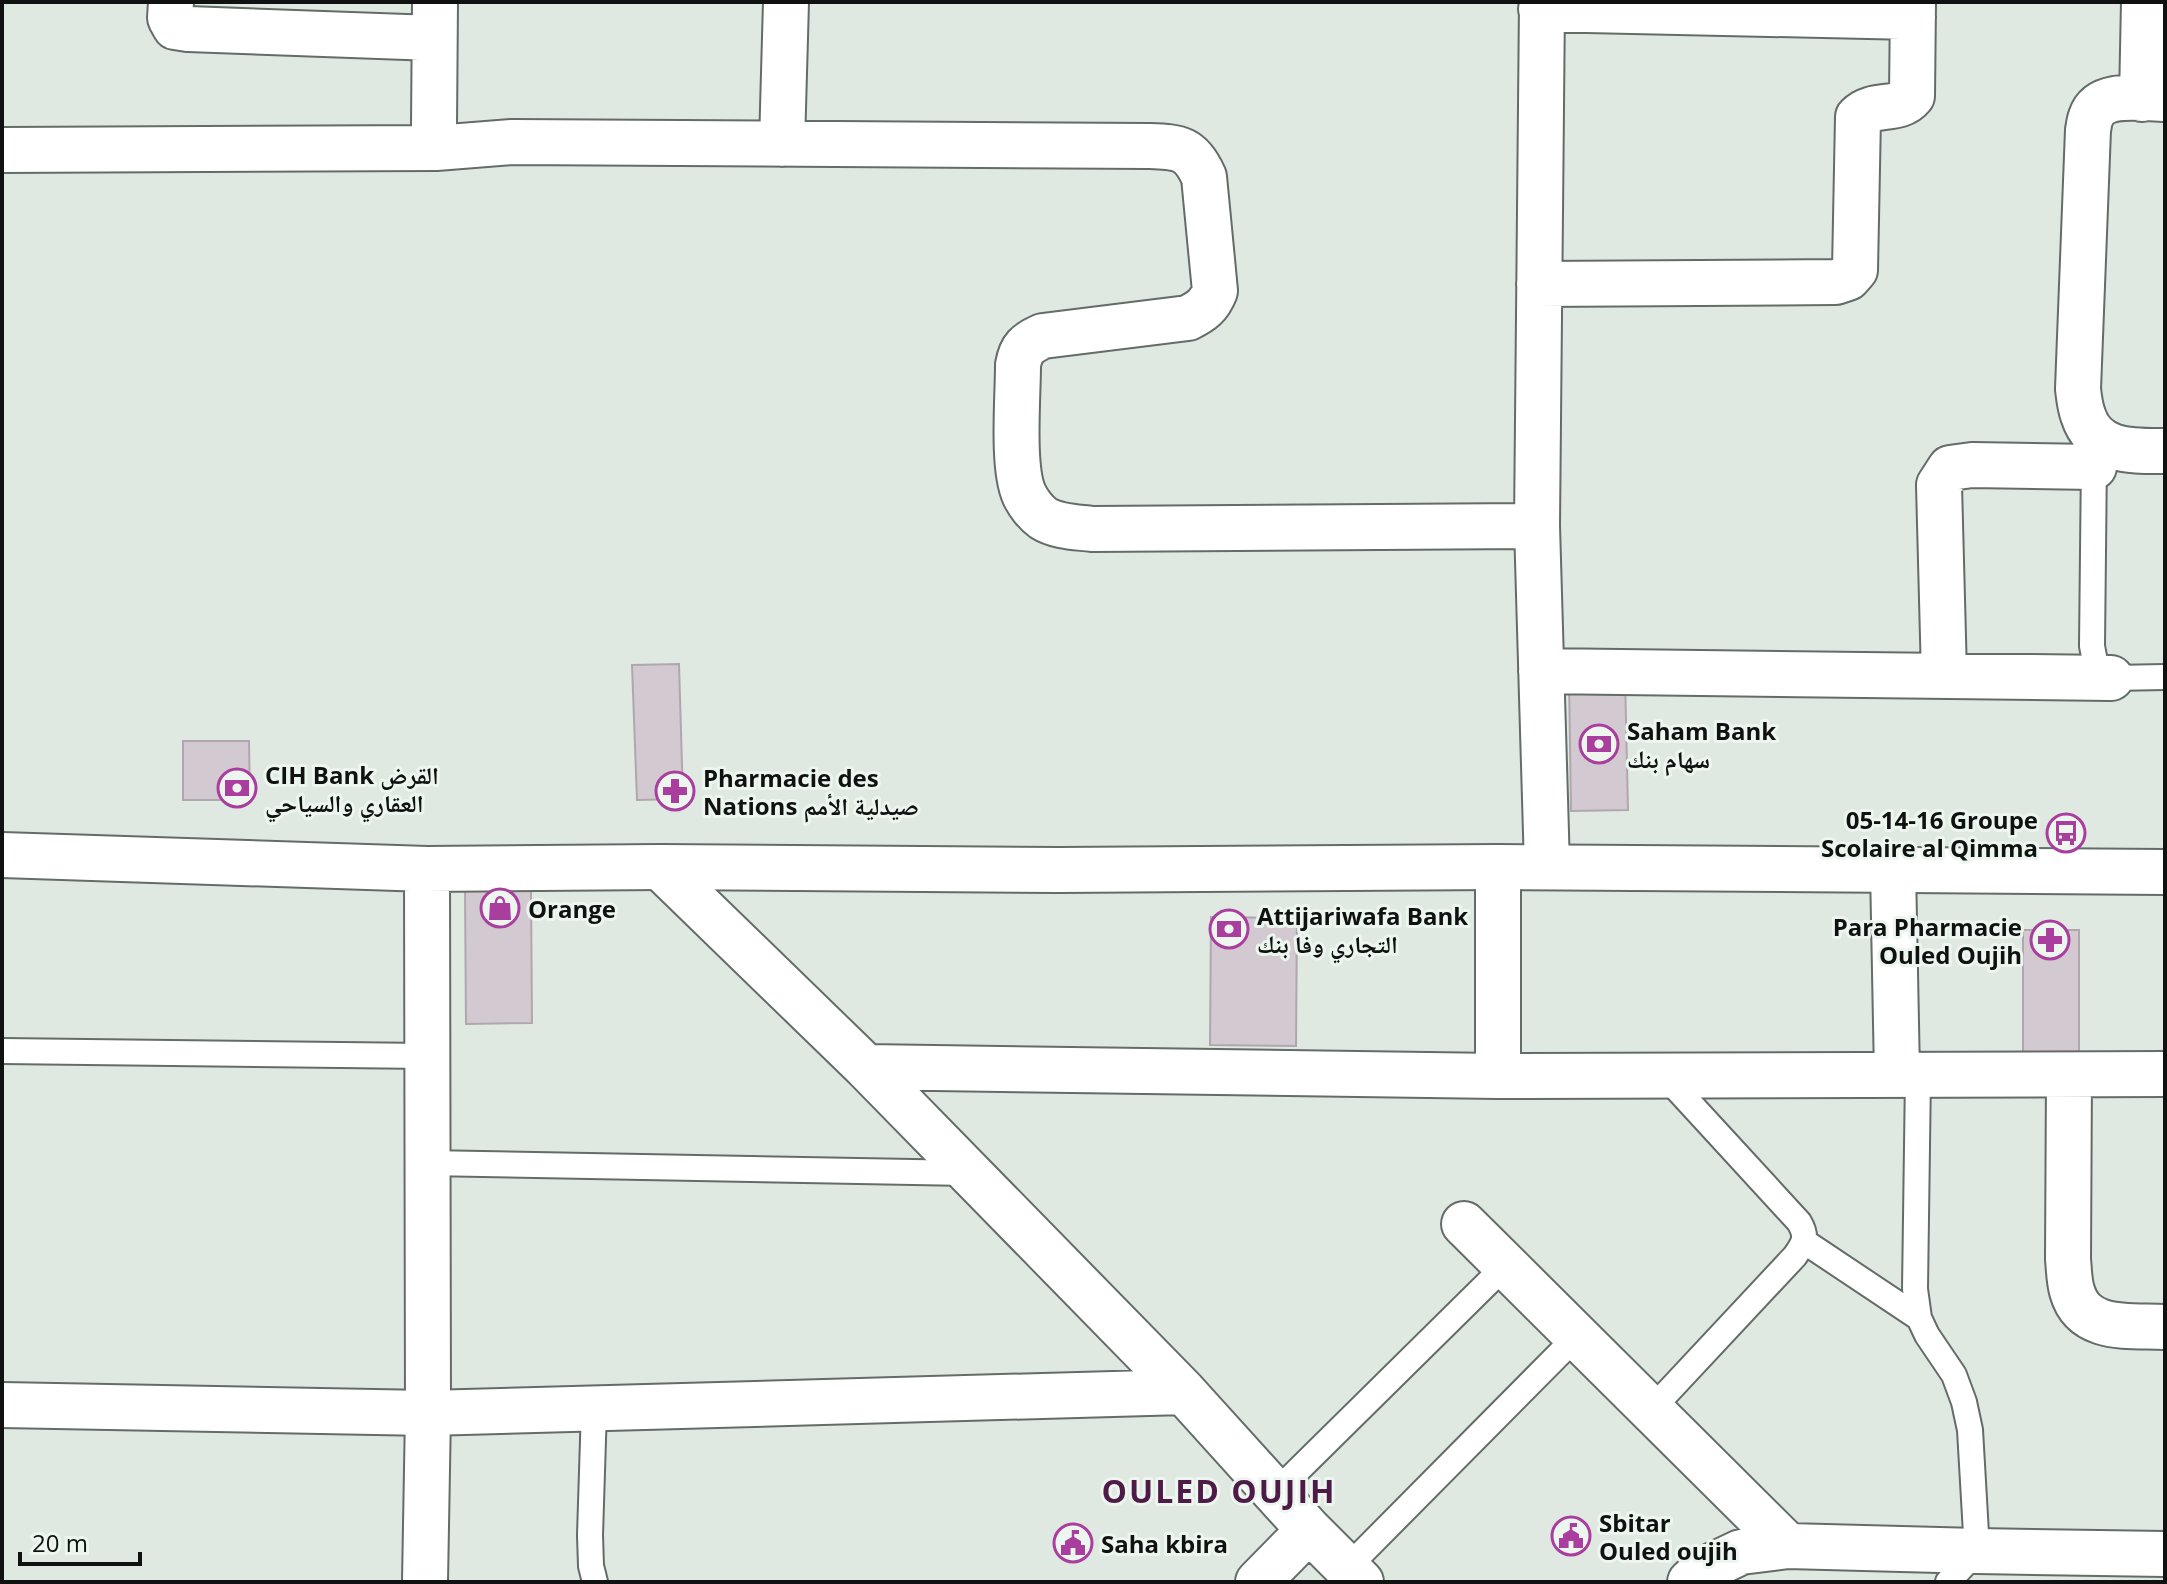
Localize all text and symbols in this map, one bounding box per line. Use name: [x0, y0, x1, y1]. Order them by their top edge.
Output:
place label: Saham Bank سهام بنك: [1627, 714, 1776, 777]
bank icon: Saham Bank سهام بنك: [1578, 723, 1620, 765]
place label: CIH Bank القرض العقاري والسياحي: [265, 758, 439, 822]
place label: Pharmacie des Nations صيدلية الأمم: [703, 761, 919, 823]
bank icon: CIH Bank القرض العقاري والسياحي: [216, 767, 258, 809]
pharmacy icon: Pharmacie des Nations صيدلية الأمم: [654, 770, 696, 812]
place label: 05-14-16 Groupe Scolaire al Qimma: [1821, 803, 2038, 864]
bus stop icon: 05-14-16 Groupe Scolaire al Qimma: [2045, 812, 2087, 854]
shop icon: Orange: [479, 887, 521, 929]
place label: Orange: [528, 892, 616, 925]
place label: Attijariwafa Bank التجاري وفا بنك: [1257, 899, 1468, 963]
bank icon: Attijariwafa Bank التجاري وفا بنك: [1208, 908, 1250, 950]
place label: Para Pharmacie Ouled Oujih: [1833, 910, 2022, 971]
pharmacy icon: Para Pharmacie Ouled Oujih: [2029, 919, 2071, 961]
district label: OULED OUJIH: [1102, 1469, 1336, 1512]
place label: Sbitar Ouled oujih: [1599, 1506, 1738, 1567]
public building icon: Sbitar Ouled oujih: [1550, 1515, 1592, 1557]
scale bar: [20, 1516, 140, 1566]
public building icon: Saha kbira: [1052, 1522, 1094, 1564]
text: 20 m: [32, 1526, 88, 1559]
place label: Saha kbira: [1101, 1527, 1228, 1560]

